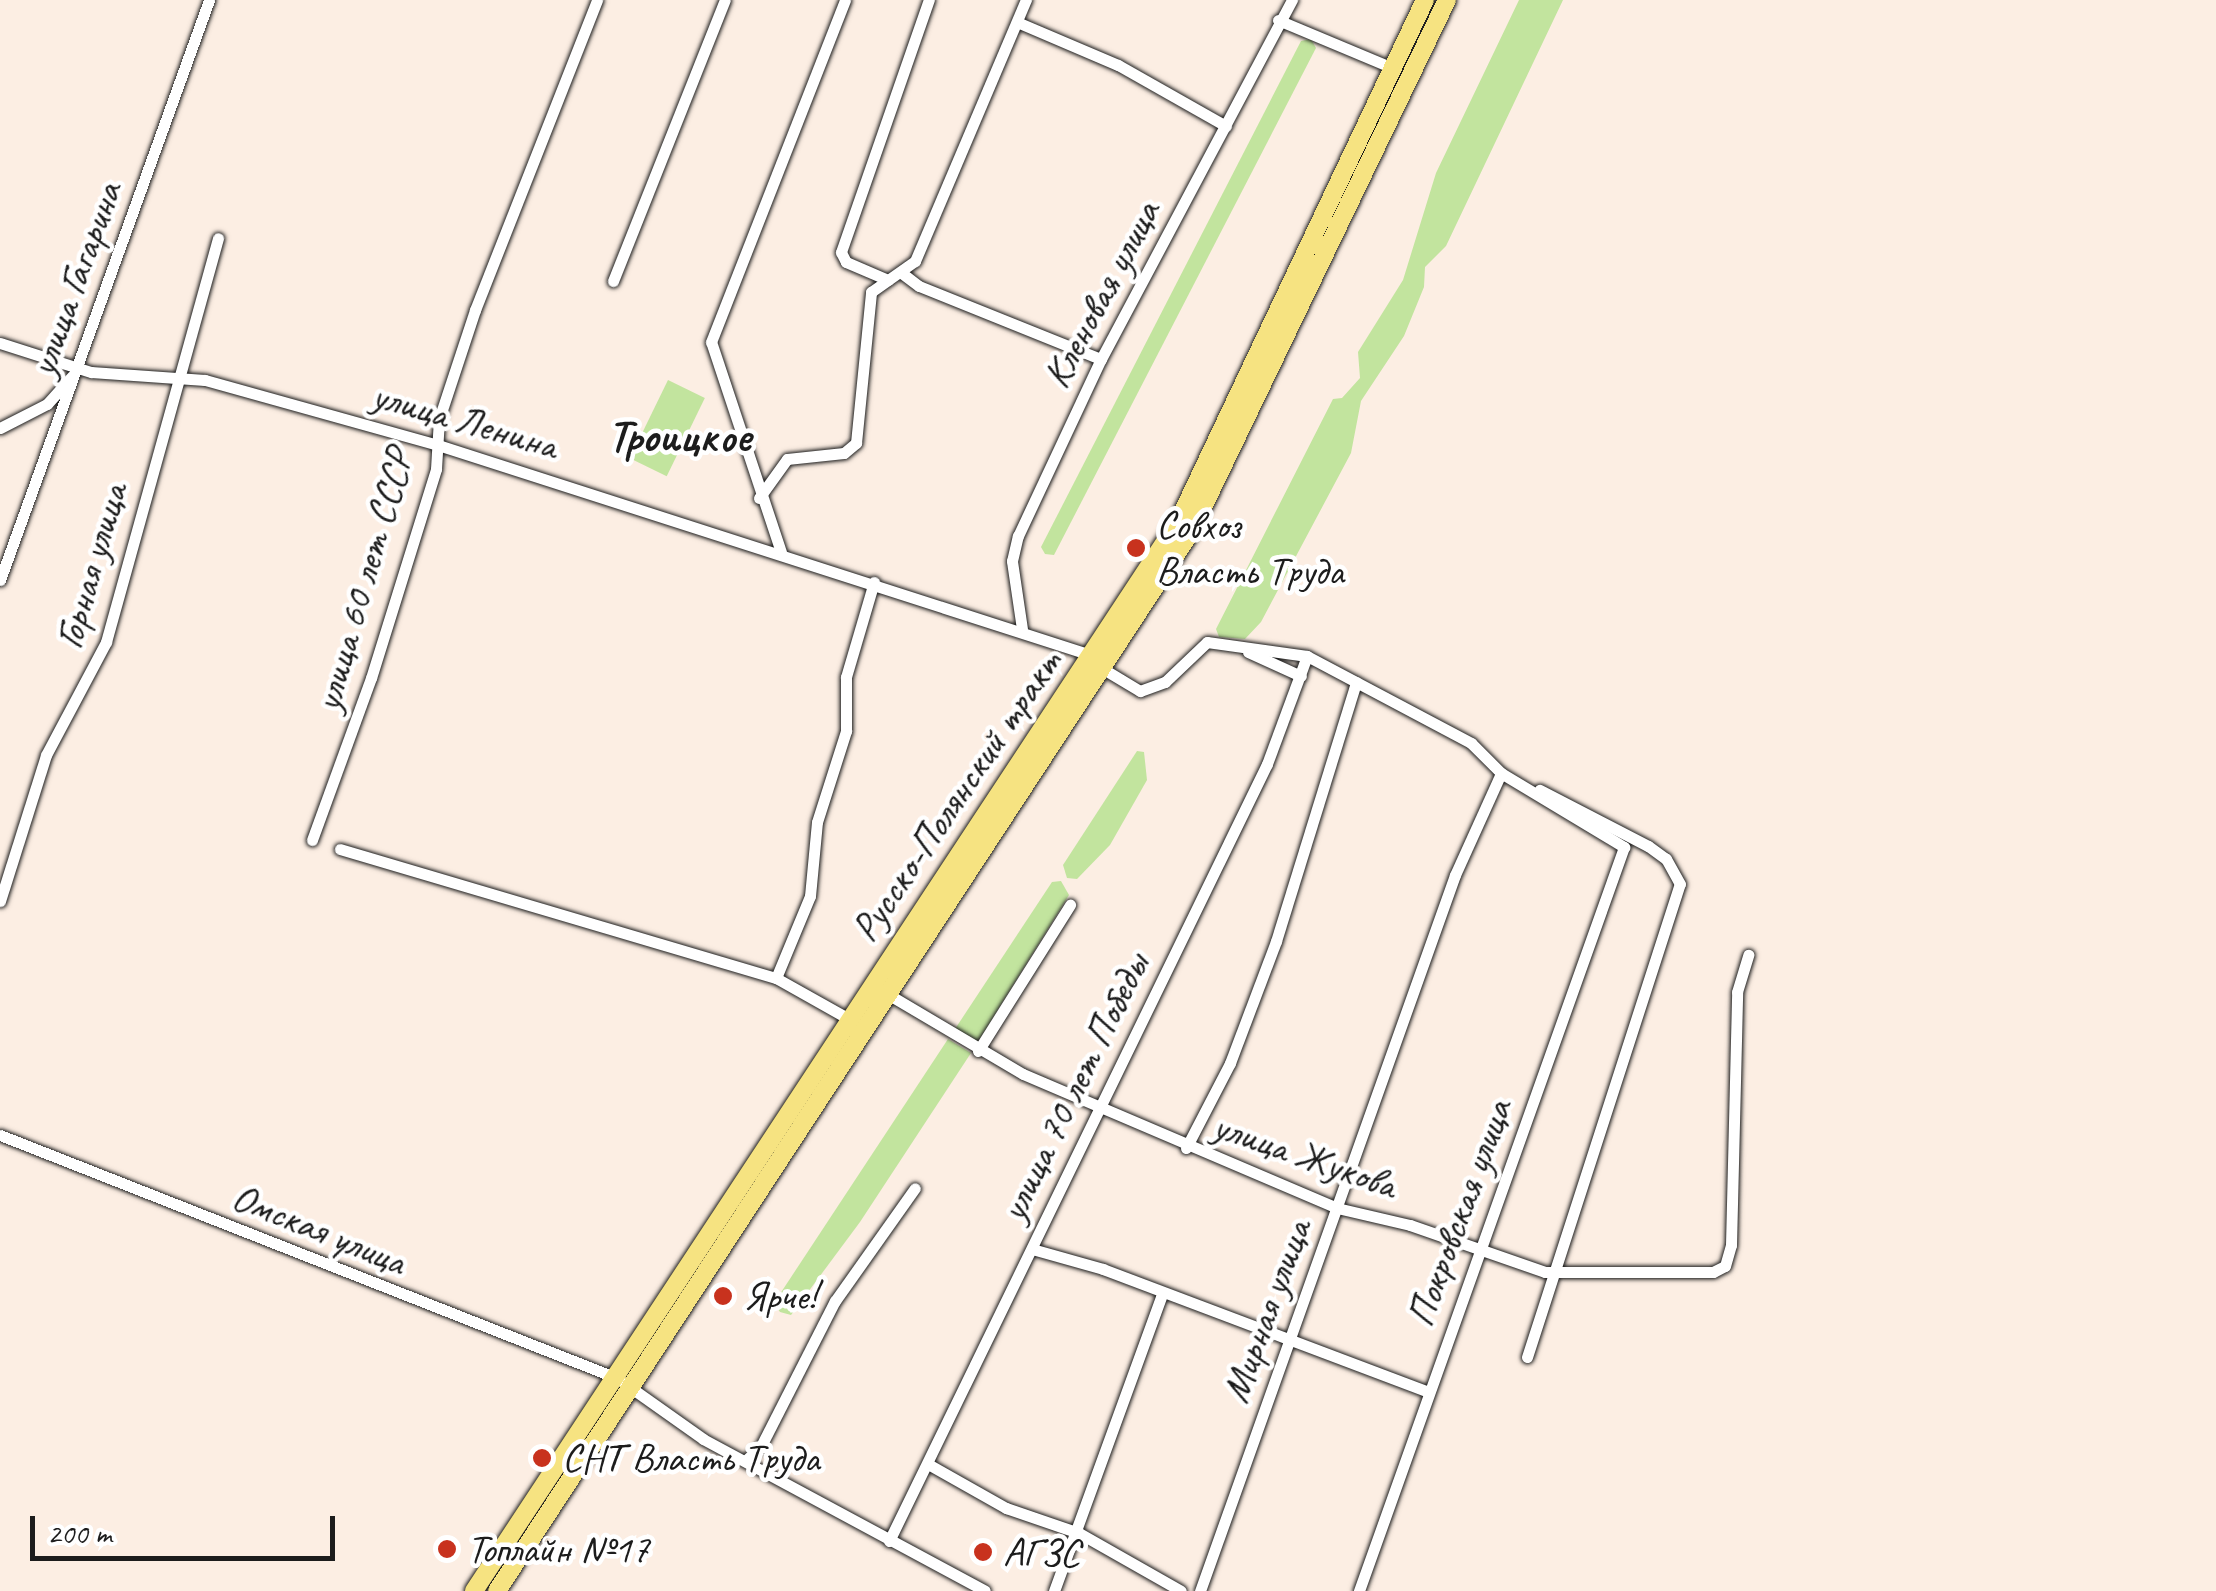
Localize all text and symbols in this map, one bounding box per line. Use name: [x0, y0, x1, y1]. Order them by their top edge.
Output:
street label: улица Гагарина: [18, 175, 132, 383]
street label: Кленовая улица: [1031, 191, 1171, 397]
street label: улица Ленина: [367, 371, 563, 469]
district label: Троицкое: [608, 410, 750, 464]
street label: улица 60 лет СССР: [303, 443, 423, 717]
street label: Горная улица: [45, 478, 137, 654]
place label: Совхоз Власть Труда: [1156, 501, 1339, 595]
marker: Совхоз Власть Труда: [1125, 537, 1147, 559]
street label: Русско-Полянский тракт: [841, 641, 1071, 951]
street label: улица 70 лет Победы: [989, 946, 1159, 1228]
street label: Покровская улица: [1395, 1092, 1523, 1334]
street label: улица Жукова: [1207, 1101, 1403, 1209]
street label: Омская улица: [224, 1172, 414, 1286]
street label: Мирная улица: [1211, 1213, 1321, 1409]
place label: Ярче!: [743, 1272, 816, 1320]
marker: Ярче!: [712, 1285, 734, 1307]
place label: СНТ Власть Труда: [562, 1434, 815, 1482]
marker: СНТ Власть Труда: [531, 1447, 553, 1469]
scale bar: [35, 1496, 340, 1558]
text: 200 m: [47, 1514, 112, 1552]
place label: Топлайн №17: [467, 1525, 649, 1573]
place label: АГЗС: [1003, 1528, 1079, 1576]
marker: Топлайн №17: [436, 1538, 458, 1560]
marker: АГЗС: [972, 1541, 994, 1563]

